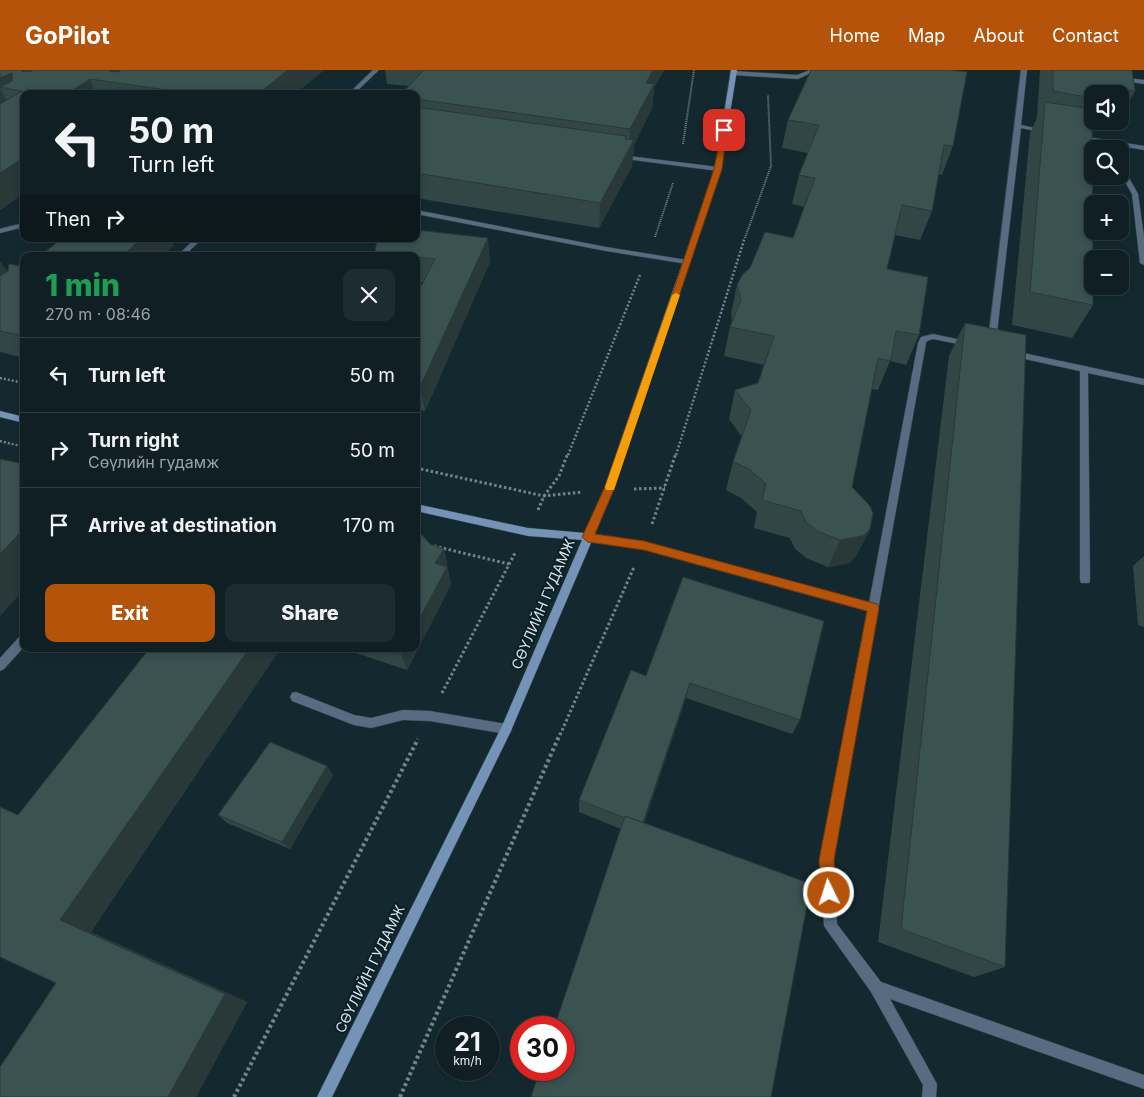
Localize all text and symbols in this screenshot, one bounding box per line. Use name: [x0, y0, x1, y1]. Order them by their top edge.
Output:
text: GoPilot: [25, 21, 110, 50]
text: Home: [830, 25, 880, 46]
text: Map: [908, 25, 945, 46]
text: About: [973, 25, 1024, 46]
text: Contact: [1052, 25, 1119, 46]
map controls: [1084, 85, 1129, 295]
button: sound: [1084, 85, 1129, 130]
text: 50 m: [128, 109, 214, 151]
pin: [703, 109, 745, 151]
icon: left: [45, 110, 110, 175]
icon: arrive: [710, 116, 738, 144]
button: search: [1084, 140, 1129, 185]
text: Turn left: [128, 151, 214, 177]
button: +: [1084, 195, 1129, 240]
icon: right: [101, 205, 129, 233]
text: Then: [45, 208, 91, 231]
button: −: [1084, 250, 1129, 295]
text: 1 min: [45, 267, 120, 303]
button: close: [343, 269, 395, 321]
text: 270 m · 08:46: [45, 304, 151, 324]
icon: left: [45, 361, 73, 389]
text: Turn left: [88, 364, 166, 387]
text: 50 m: [349, 364, 395, 387]
text: Turn right: [88, 429, 179, 452]
icon: right: [45, 436, 73, 464]
text: 50 m: [349, 439, 395, 462]
text: Сөүлийн гудамж: [88, 452, 219, 472]
icon: arrive: [45, 511, 73, 539]
text: Arrive at destination: [88, 514, 277, 537]
text: 170 m: [343, 514, 395, 537]
street label: СӨҮЛИЙН ГУДАМЖ: [506, 535, 578, 672]
button: Exit: [45, 584, 215, 642]
button: Share: [225, 584, 395, 642]
position arrow: [802, 866, 854, 918]
street label: СӨҮЛИЙН ГУДАМЖ: [330, 901, 408, 1035]
speed limit sign: 30: [510, 1016, 575, 1081]
text: 21: [454, 1027, 481, 1057]
text: km/h: [453, 1053, 482, 1068]

